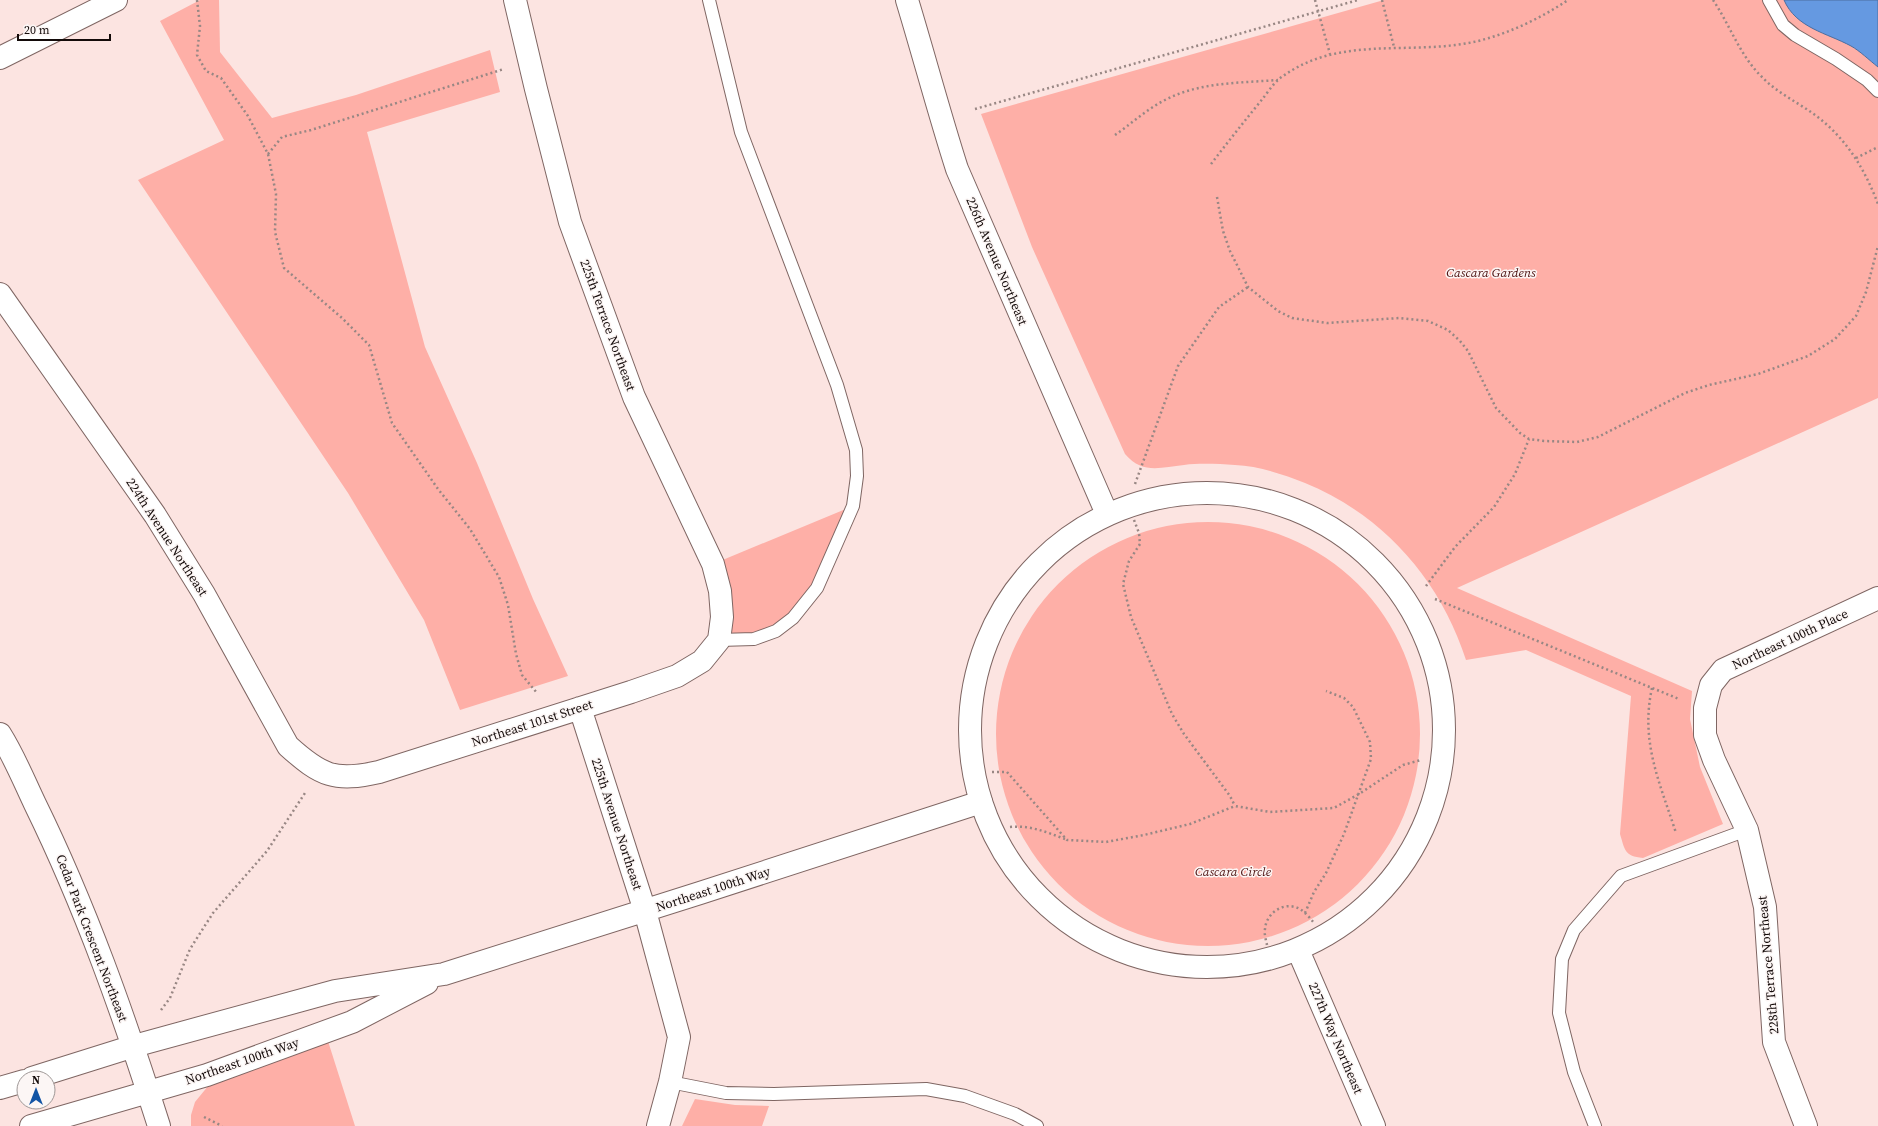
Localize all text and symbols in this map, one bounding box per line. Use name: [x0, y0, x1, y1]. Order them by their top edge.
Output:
scale bar: [18, 16, 110, 42]
text: 20 m: [24, 22, 50, 38]
street label: 226th Avenue Northeast: [962, 194, 1032, 328]
street label: 225th Terrace Northeast: [576, 257, 640, 394]
park label: Cascara Gardens: [1446, 264, 1536, 281]
street label: 224th Avenue Northeast: [122, 475, 212, 600]
street label: Northeast 100th Place: [1729, 605, 1851, 673]
street label: Northeast 101st Street: [469, 695, 595, 751]
street label: 225th Avenue Northeast: [588, 756, 647, 893]
street label: Cedar Park Crescent Northeast: [52, 852, 132, 1025]
street label: Northeast 100th Way: [654, 862, 773, 916]
park label: Cascara Circle: [1195, 863, 1272, 880]
street label: 228th Terrace Northeast: [1753, 894, 1783, 1035]
street label: 227th Way Northeast: [1305, 980, 1367, 1097]
street label: Northeast 100th Way: [183, 1033, 301, 1088]
north arrow: [16, 1070, 56, 1110]
text: N: [32, 1073, 40, 1088]

